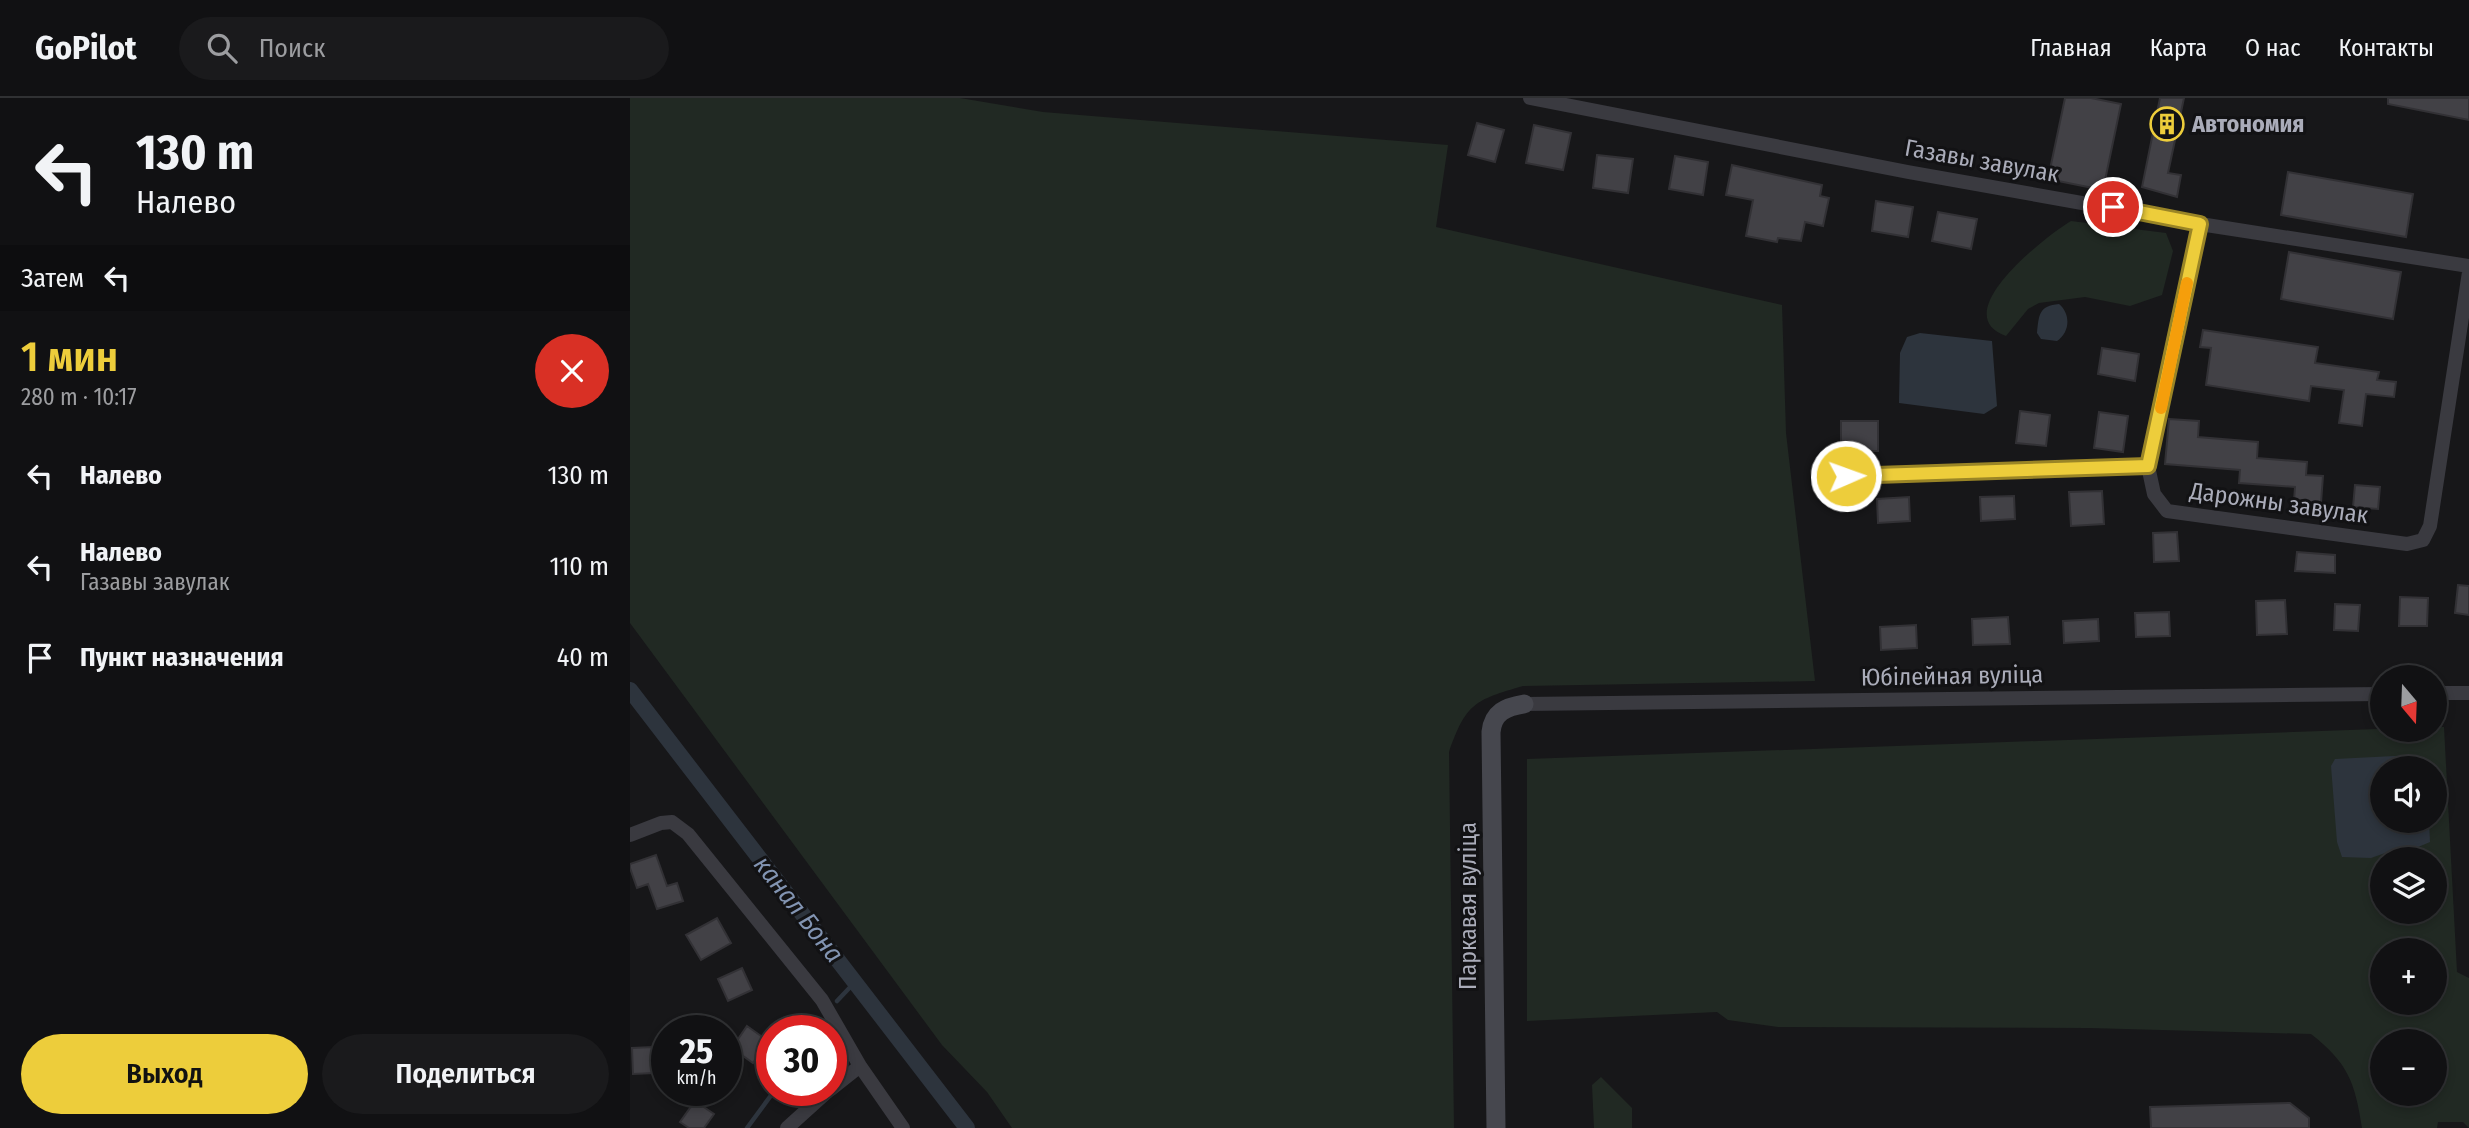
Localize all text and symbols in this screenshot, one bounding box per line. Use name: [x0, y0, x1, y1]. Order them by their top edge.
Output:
search box: [179, 17, 669, 80]
text: GoPilot: [35, 28, 137, 68]
icon: search: [203, 29, 241, 67]
text: Поиск: [259, 33, 325, 64]
text: Главная: [2030, 34, 2112, 62]
text: Карта: [2150, 34, 2207, 62]
text: О нас: [2245, 34, 2300, 62]
text: Контакты: [2338, 34, 2434, 62]
building icon: Автономия: [2148, 105, 2186, 143]
place label: Автономия: [2191, 110, 2305, 138]
text: 130 m: [136, 123, 254, 182]
icon: left: [21, 126, 112, 217]
street label: Газавы завулак: [1903, 134, 2062, 188]
pin: [2083, 177, 2143, 237]
text: Налево: [136, 183, 236, 221]
icon: arrive: [2094, 188, 2132, 226]
icon: left: [98, 259, 136, 297]
text: Затем: [21, 263, 84, 294]
text: 1 мин: [21, 332, 118, 382]
button: close: [535, 334, 609, 408]
text: 280 m · 10:17: [21, 383, 137, 411]
position arrow: [1809, 439, 1883, 513]
icon: left: [21, 457, 59, 495]
text: Налево: [80, 460, 162, 491]
text: 130 m: [547, 460, 609, 491]
street label: Дарожны завулак: [2187, 476, 2371, 529]
text: Налево: [80, 537, 162, 568]
icon: left: [21, 548, 59, 586]
text: 110 m: [549, 551, 609, 582]
text: Газавы завулак: [80, 568, 229, 596]
icon: arrive: [21, 639, 59, 677]
text: Пункт назначения: [80, 642, 284, 673]
text: 40 m: [557, 642, 609, 673]
street label: Юбілейная вуліца: [1861, 660, 2043, 692]
north arrow: [2370, 665, 2446, 742]
map controls: [2370, 665, 2447, 1106]
button: sound: [2370, 756, 2447, 833]
street label: Паркавая вуліца: [1454, 822, 1482, 990]
button: layers: [2370, 847, 2447, 924]
water label: канал Бона: [747, 850, 850, 969]
button: +: [2370, 938, 2447, 1015]
speed limit sign: 30: [756, 1015, 847, 1106]
button: −: [2370, 1029, 2447, 1106]
text: 25: [680, 1030, 713, 1072]
button: Выход: [21, 1034, 308, 1114]
button: Поделиться: [322, 1034, 609, 1114]
text: km/h: [676, 1067, 717, 1089]

